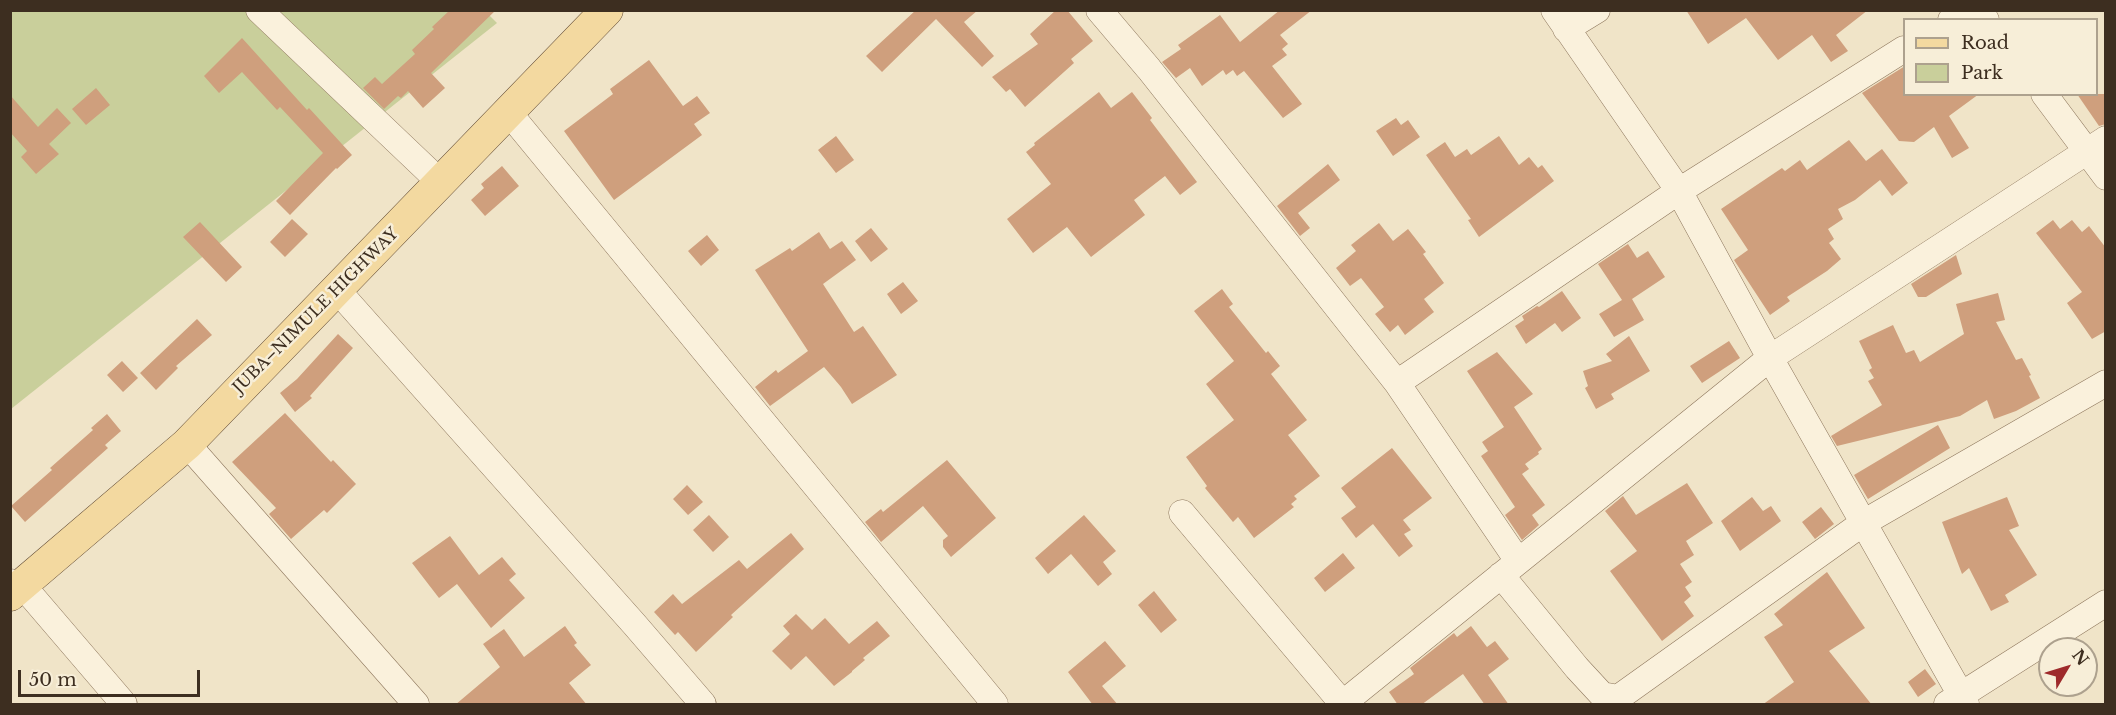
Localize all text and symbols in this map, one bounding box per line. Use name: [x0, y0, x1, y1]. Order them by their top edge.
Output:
legend: [1903, 18, 2098, 96]
text: Road: [1961, 32, 2009, 54]
text: Park: [1961, 62, 2003, 84]
street label: JUBA–NIMULE HIGHWAY: [229, 224, 403, 398]
north arrow: [2038, 637, 2098, 697]
text: N: [2068, 645, 2093, 669]
scale bar: [21, 658, 202, 696]
text: 50 m: [29, 669, 77, 691]

